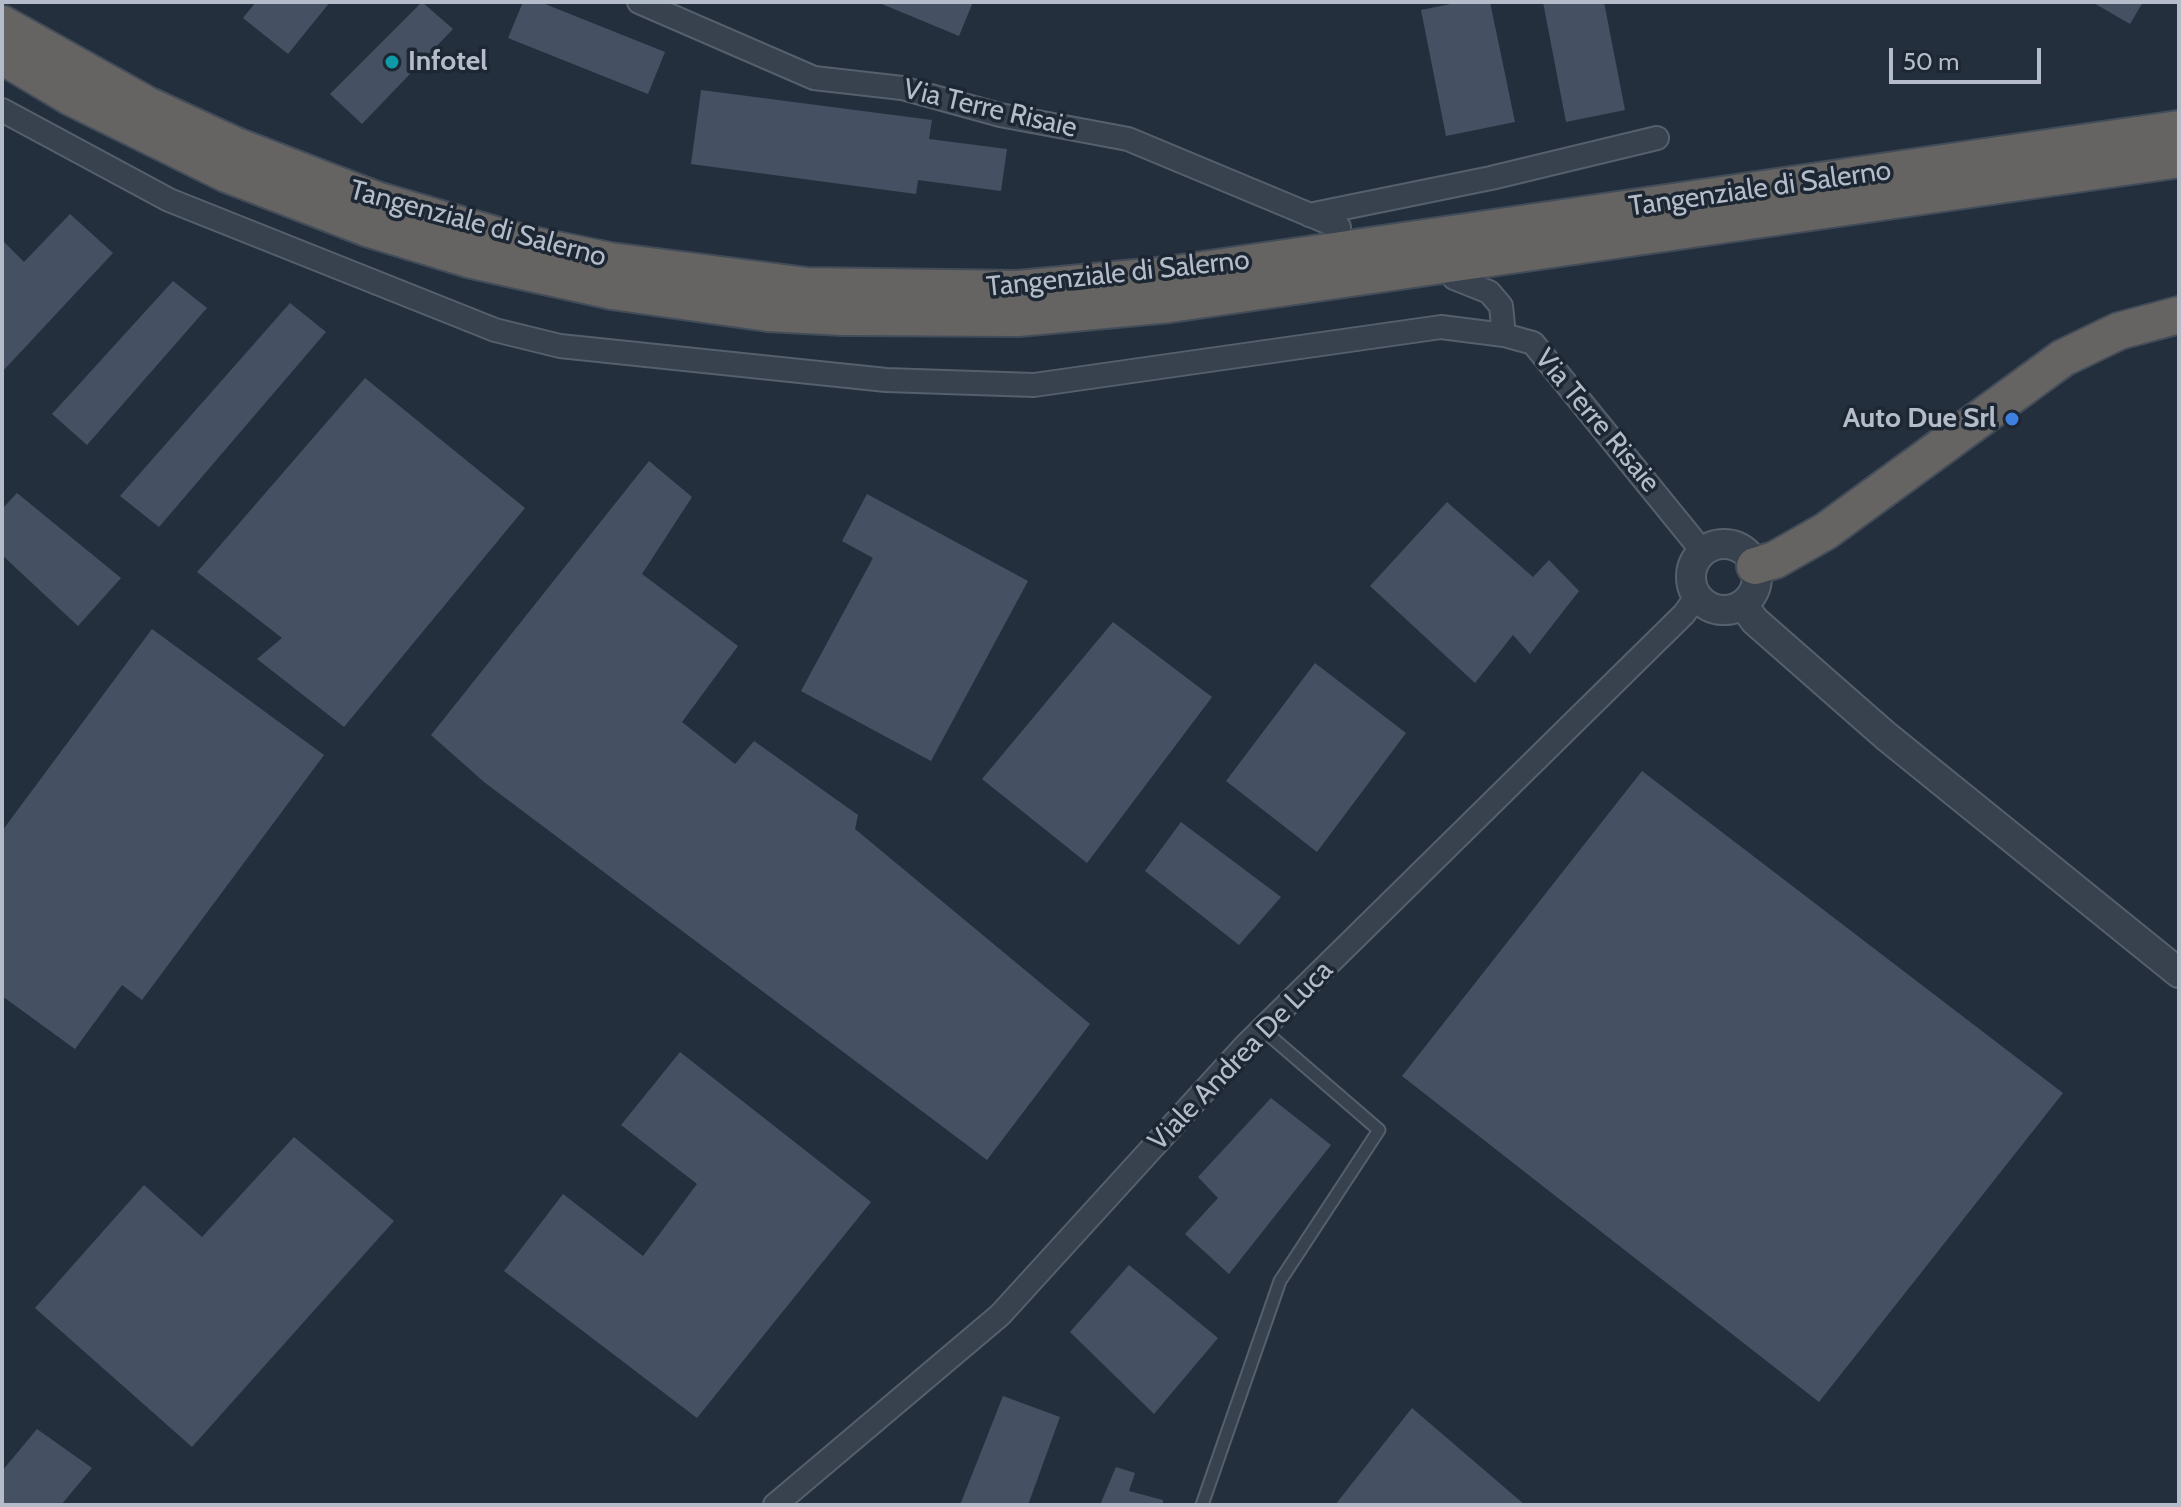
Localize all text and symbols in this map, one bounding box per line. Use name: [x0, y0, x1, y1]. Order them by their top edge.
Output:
scale bar: [1893, 32, 2045, 82]
place label: Infotel: [408, 45, 488, 79]
text: 50 m: [1903, 47, 1959, 76]
marker: Infotel: [383, 53, 401, 71]
street label: Via Terre Risaie: [900, 73, 1080, 145]
street label: Tangenziale di Salerno: [1627, 154, 1893, 224]
street label: Tangenziale di Salerno: [346, 174, 610, 274]
street label: Tangenziale di Salerno: [985, 243, 1251, 305]
street label: Via Terre Risaie: [1527, 342, 1667, 500]
place label: Auto Due Srl: [1843, 402, 1996, 436]
marker: Auto Due Srl: [2003, 410, 2021, 428]
street label: Viale Andrea De Luca: [1142, 954, 1340, 1158]

